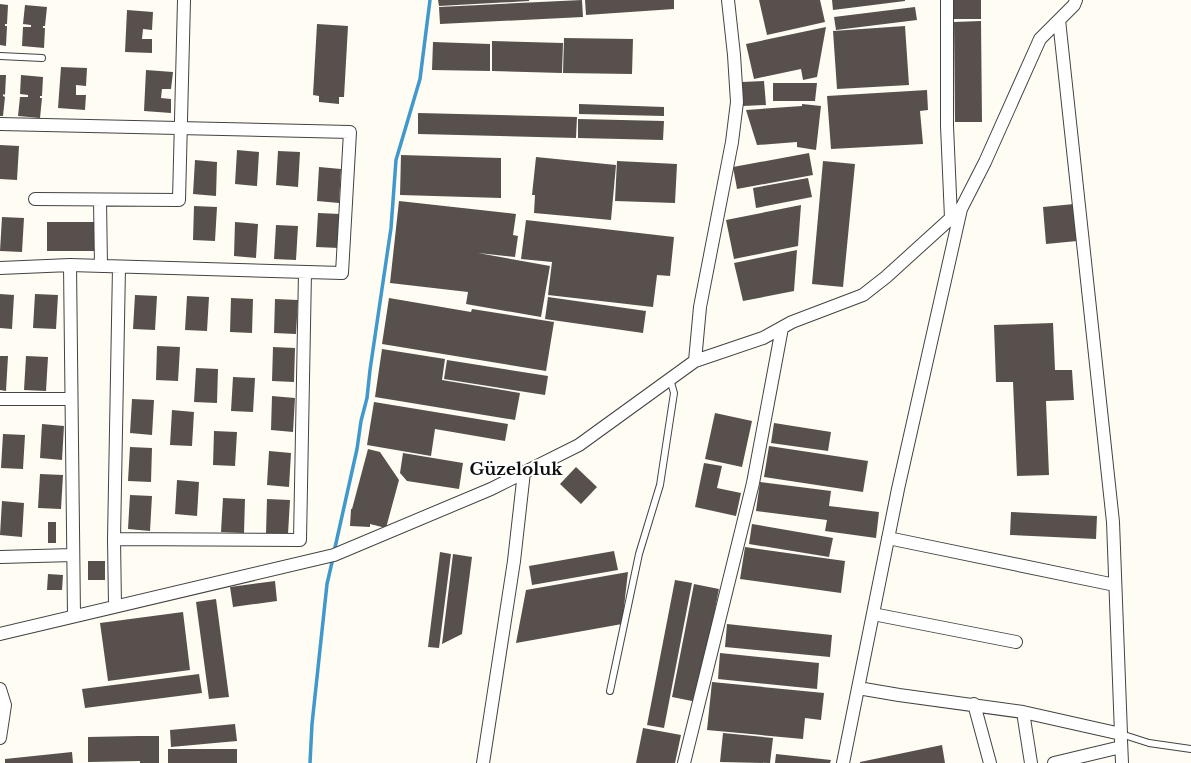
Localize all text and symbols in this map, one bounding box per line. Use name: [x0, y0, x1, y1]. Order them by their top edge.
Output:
district label: Güzeloluk: [469, 459, 563, 480]

